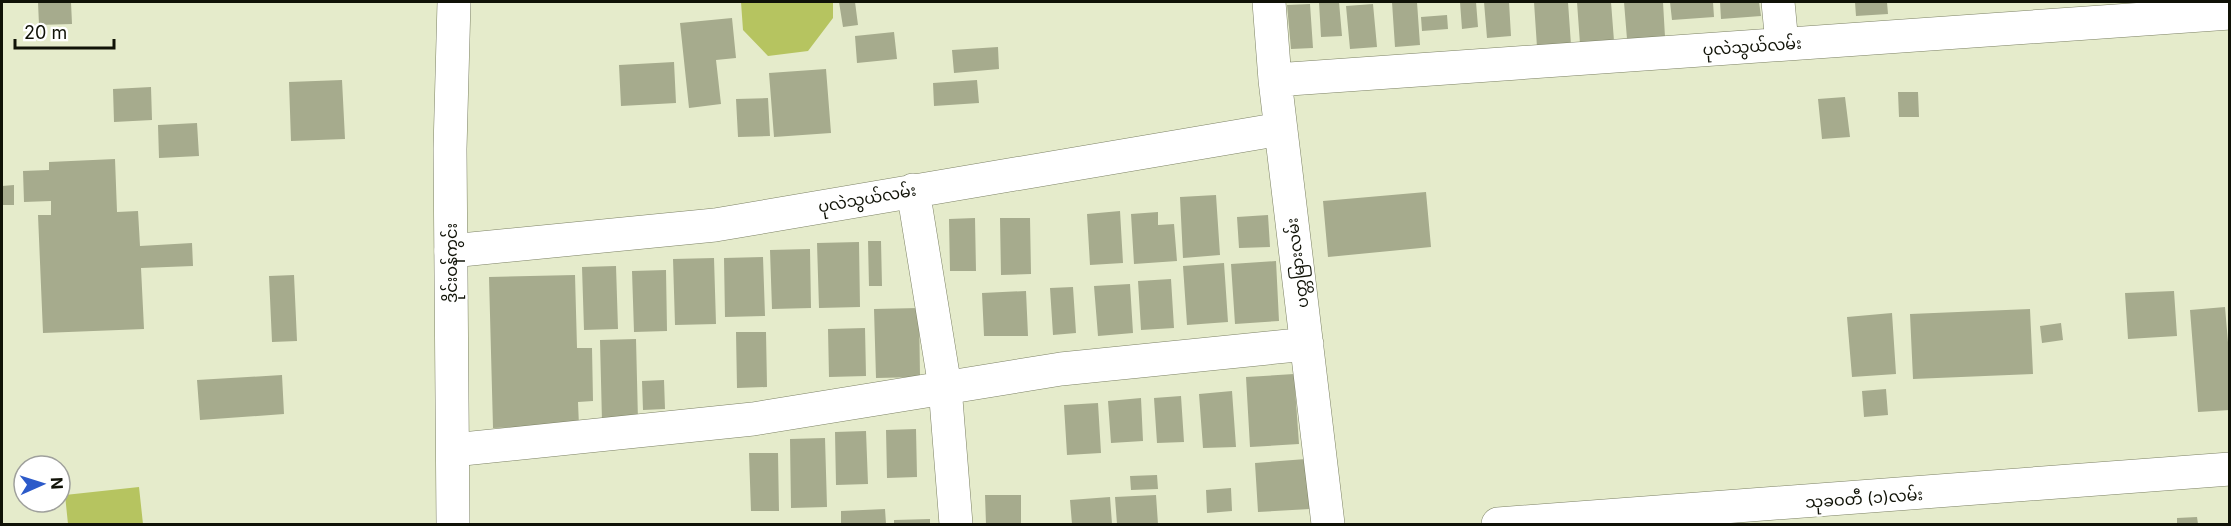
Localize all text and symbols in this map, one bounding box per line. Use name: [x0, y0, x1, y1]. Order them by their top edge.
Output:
scale bar: [15, 12, 114, 50]
text: 20 m: [24, 22, 67, 43]
street label: ပုလဲသွယ်လမ်း: [1702, 32, 1803, 64]
street label: ပုလဲသွယ်လမ်း: [816, 179, 918, 221]
street label: ပတ္တမြားလမ်း: [1281, 216, 1316, 309]
street label: ဒိုင်းဝန်ကွင်း: [440, 223, 466, 303]
north arrow: [12, 454, 72, 514]
text: N: [47, 477, 67, 490]
street label: သုခဝတီ (၁)လမ်း: [1804, 483, 1924, 517]

